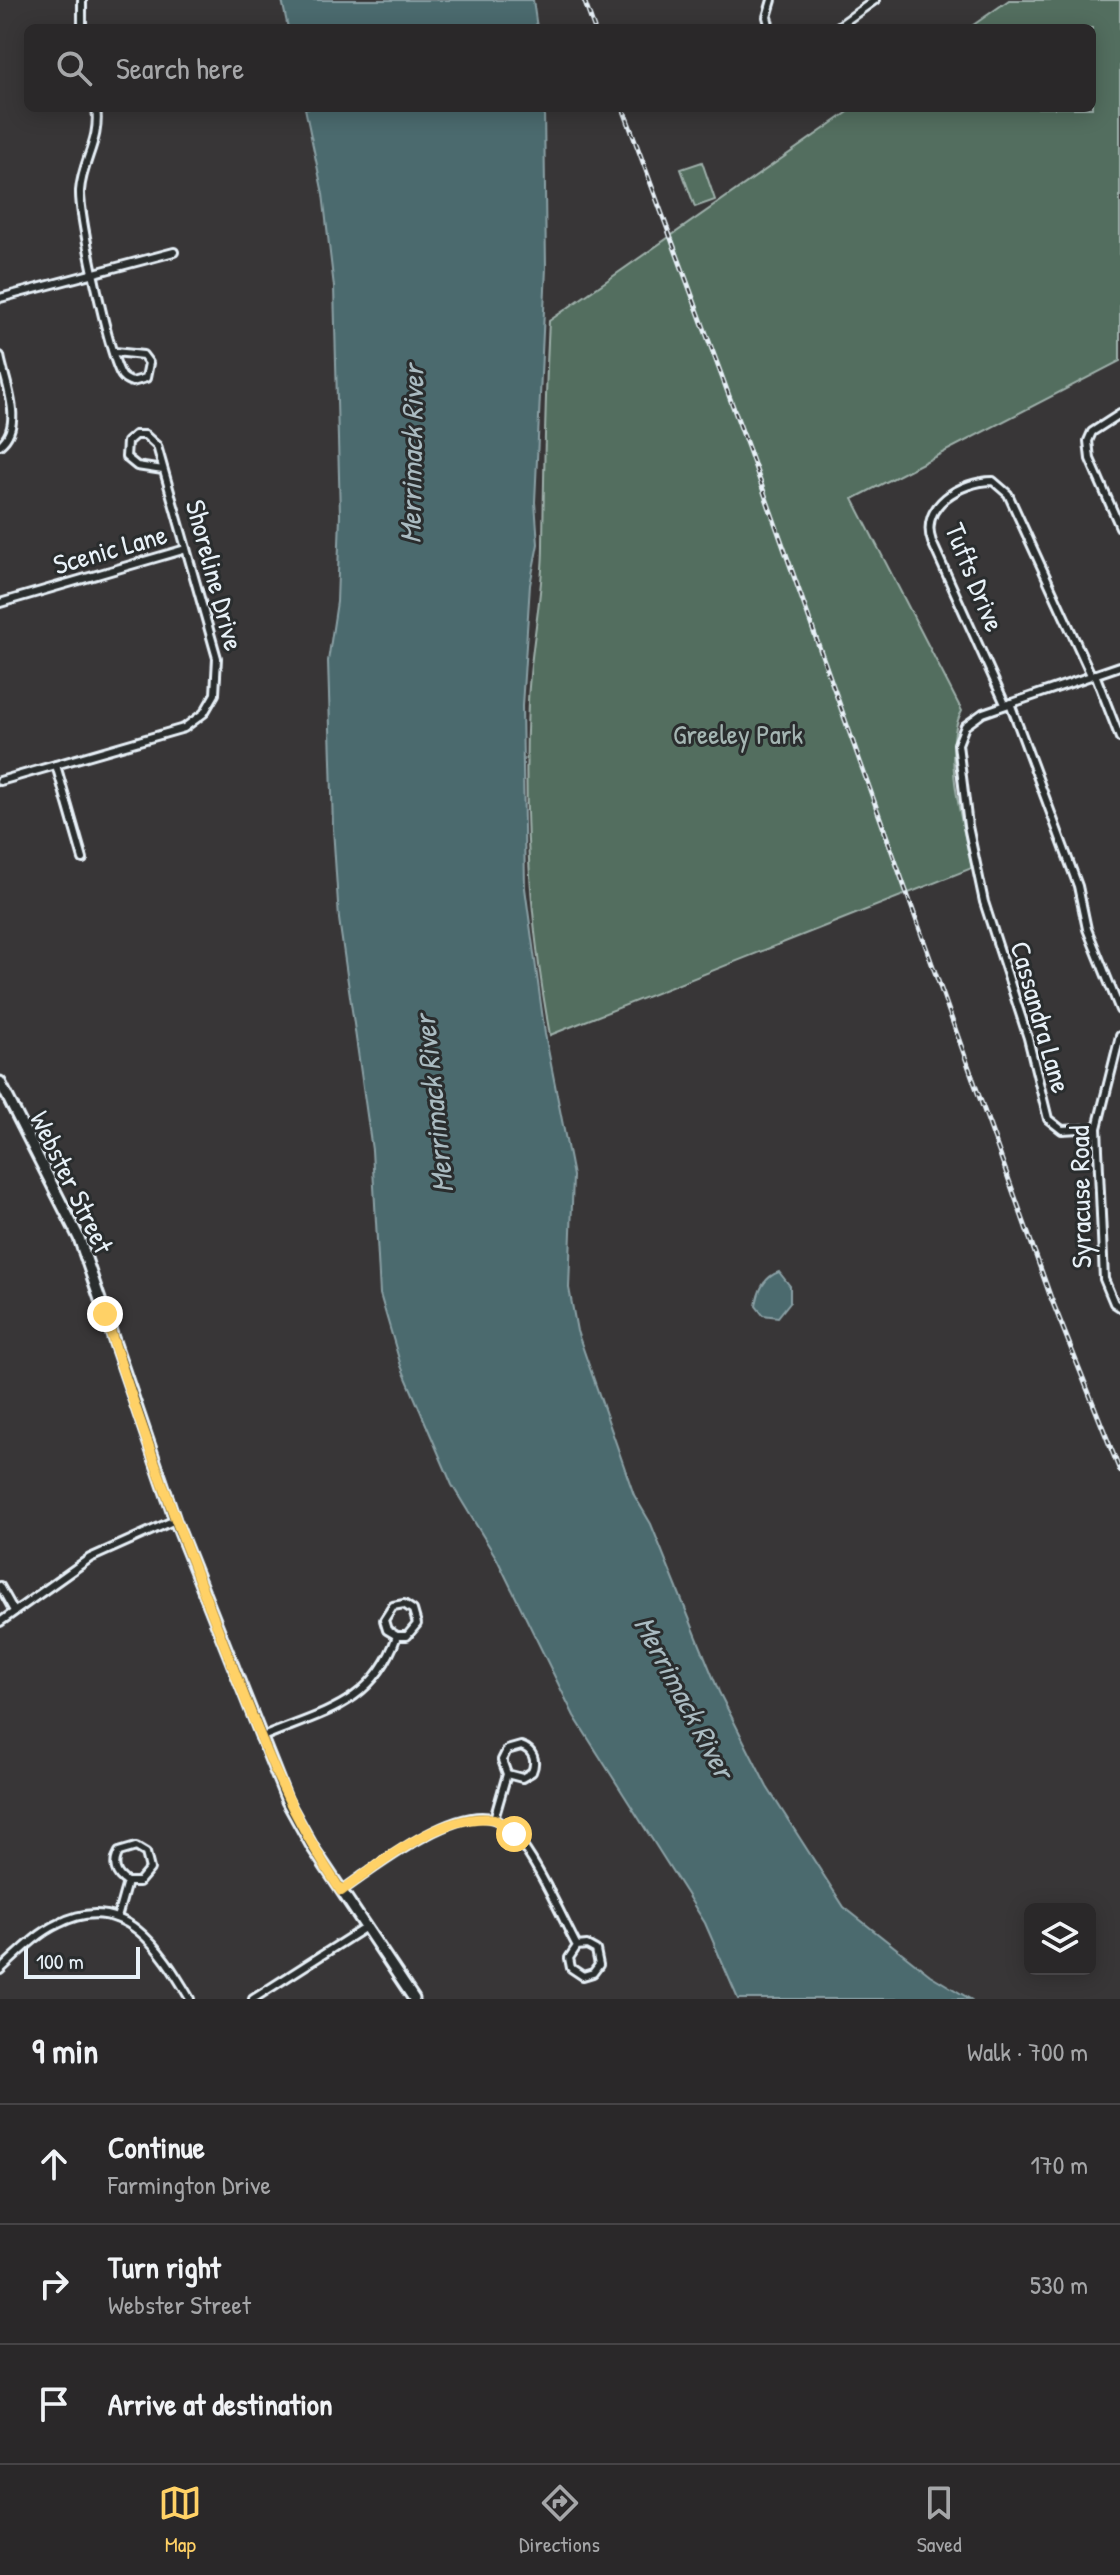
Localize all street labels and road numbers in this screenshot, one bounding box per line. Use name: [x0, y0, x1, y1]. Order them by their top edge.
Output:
street label: Shoreline Drive: [177, 495, 253, 655]
street label: Scenic Lane: [49, 515, 171, 583]
street label: Tufts Drive: [936, 517, 1014, 637]
street label: Cassandra Lane: [1001, 937, 1081, 1097]
street label: Webster Street: [21, 1105, 123, 1260]
street label: Syracuse Road: [1060, 1125, 1100, 1269]

